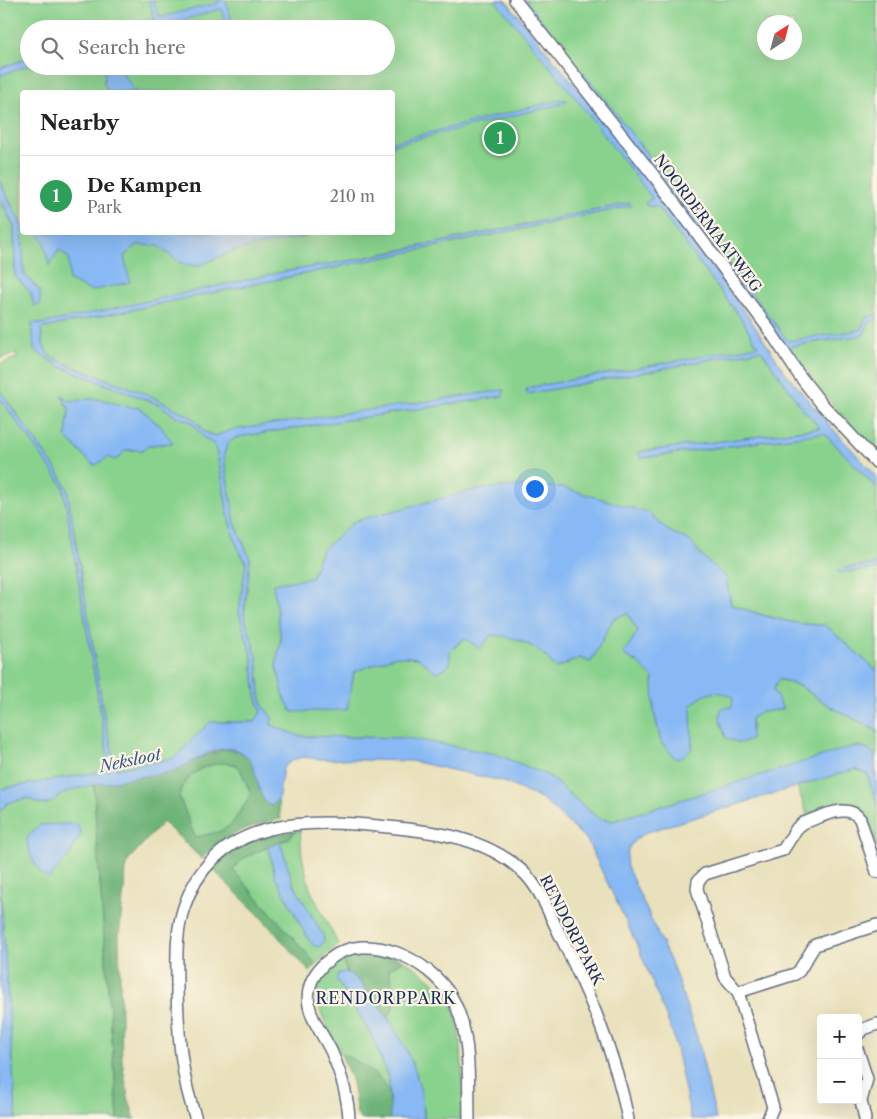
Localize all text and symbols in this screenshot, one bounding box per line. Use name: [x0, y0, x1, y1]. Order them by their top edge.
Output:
north arrow: [757, 15, 802, 60]
search box: [20, 20, 395, 75]
icon: search: [38, 34, 66, 62]
text: Search here: [78, 36, 186, 59]
text: Nearby: [40, 110, 119, 135]
pin: 1: [484, 119, 516, 157]
street label: NOORDERMAATWEG: [650, 150, 766, 296]
text: De Kampen: [87, 174, 202, 197]
text: 1: [52, 186, 60, 206]
text: 210 m: [330, 186, 375, 206]
text: Park: [87, 197, 122, 217]
your location: [522, 476, 548, 502]
water label: Neksloot: [96, 743, 164, 777]
street label: RENDORPPARK: [536, 871, 609, 990]
district label: RENDORPPARK: [316, 988, 456, 1008]
map controls: [817, 1014, 862, 1104]
button: +: [817, 1014, 862, 1059]
button: −: [817, 1059, 862, 1104]

